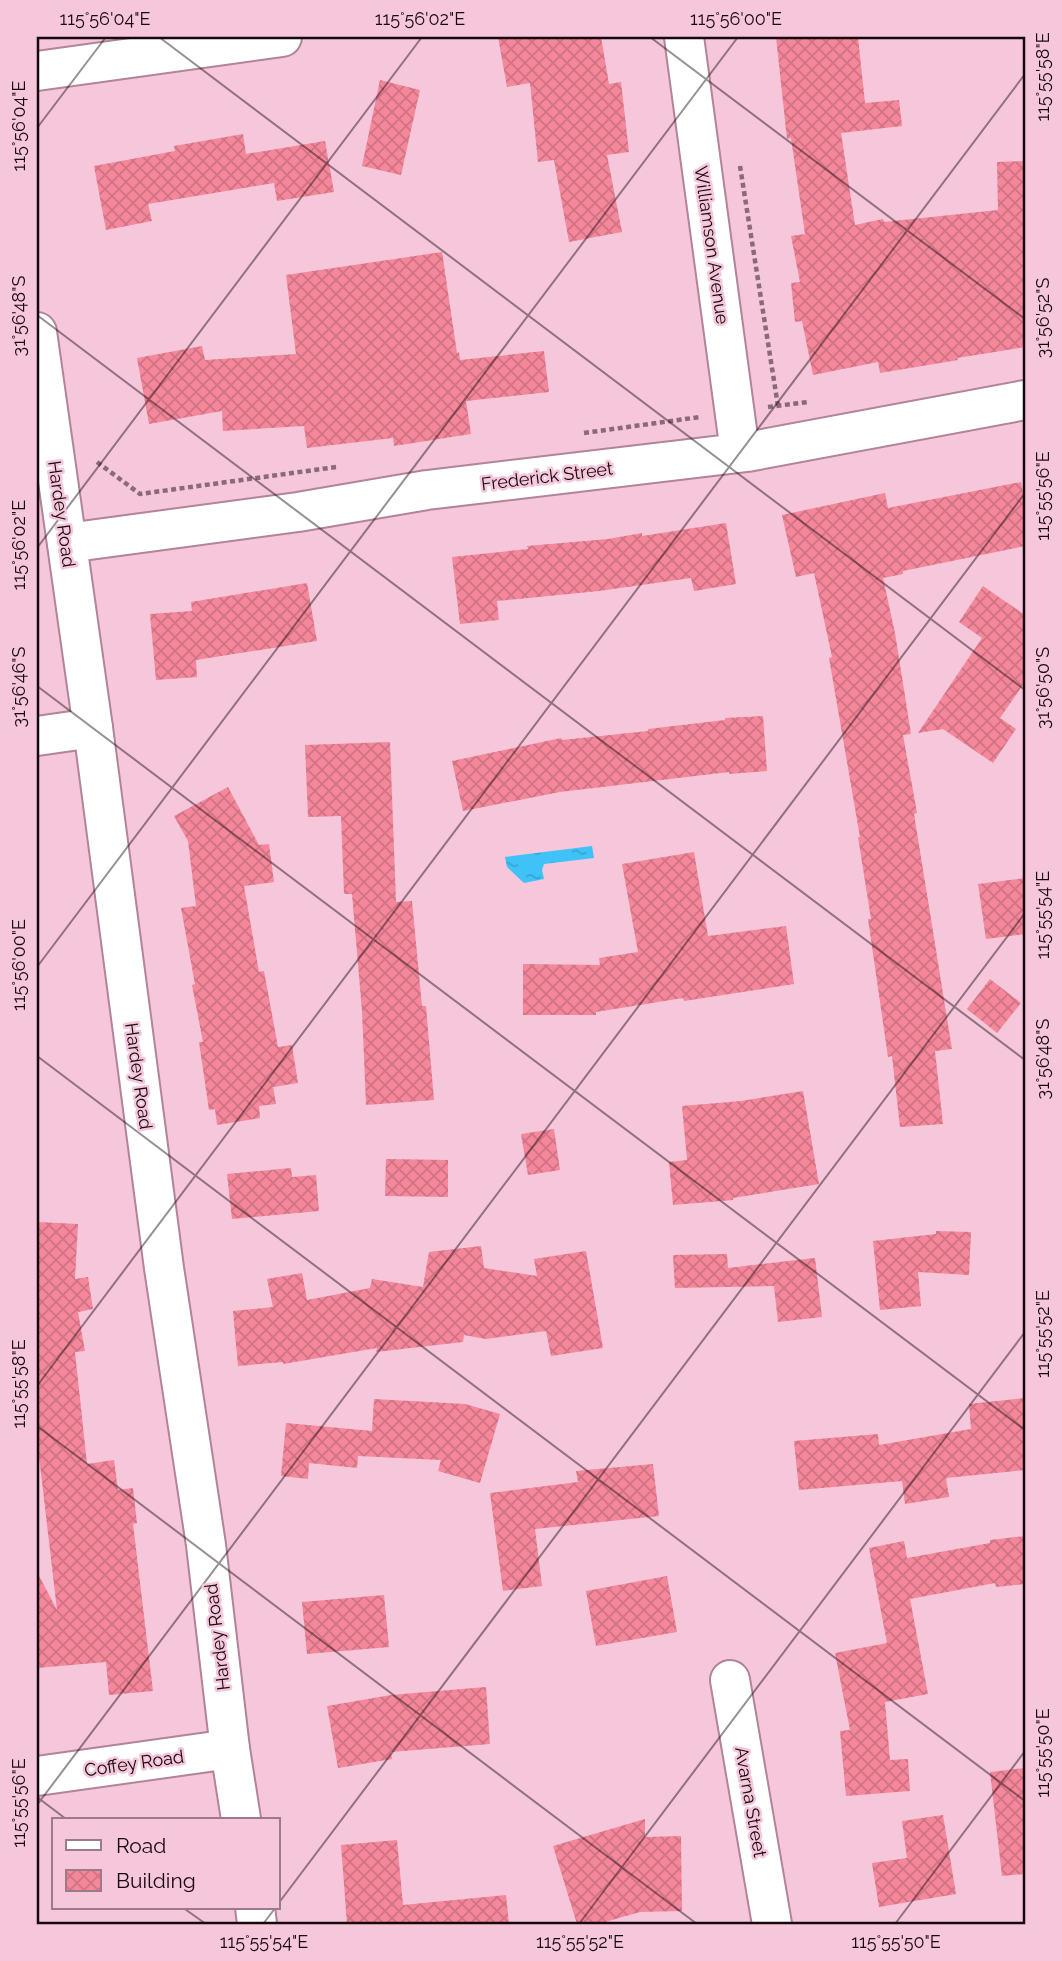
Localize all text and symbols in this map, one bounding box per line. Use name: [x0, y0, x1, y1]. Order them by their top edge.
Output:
text: 115°56'04"E: [60, 8, 150, 29]
text: 115°56'02"E: [375, 8, 465, 29]
text: 115°56'00"E: [690, 8, 782, 29]
text: 115°55'58"E: [1032, 32, 1053, 122]
text: 115°56'04"E: [8, 81, 29, 171]
street label: Williamson Avenue: [690, 164, 734, 326]
text: 31°56'48"S: [8, 275, 29, 356]
text: 31°56'52"S: [1032, 278, 1053, 358]
text: 115°55'56"E: [1032, 451, 1053, 541]
street label: Frederick Street: [480, 458, 614, 494]
street label: Hardey Road: [44, 459, 80, 569]
text: 115°56'02"E: [8, 500, 29, 590]
text: 31°56'46"S: [8, 646, 29, 728]
text: 31°56'50"S: [1032, 647, 1053, 729]
text: 115°55'54"E: [1032, 871, 1053, 959]
text: 115°56'00"E: [8, 919, 29, 1011]
text: 31°56'48"S: [1032, 1018, 1053, 1099]
street label: Hardey Road: [121, 1021, 157, 1131]
text: 115°55'52"E: [1032, 1290, 1053, 1378]
text: 115°55'58"E: [8, 1339, 29, 1429]
street label: Hardey Road: [200, 1582, 234, 1692]
text: 115°55'50"E: [1032, 1708, 1053, 1798]
street label: Avarna Street: [731, 1745, 771, 1859]
street label: Coffey Road: [83, 1746, 185, 1780]
text: 115°55'56"E: [8, 1758, 29, 1848]
legend: [52, 1818, 280, 1909]
text: Road: [116, 1833, 166, 1858]
text: Building: [116, 1868, 196, 1893]
text: 115°55'54"E: [220, 1931, 308, 1952]
text: 115°55'52"E: [536, 1931, 624, 1952]
text: 115°55'50"E: [851, 1931, 941, 1952]

